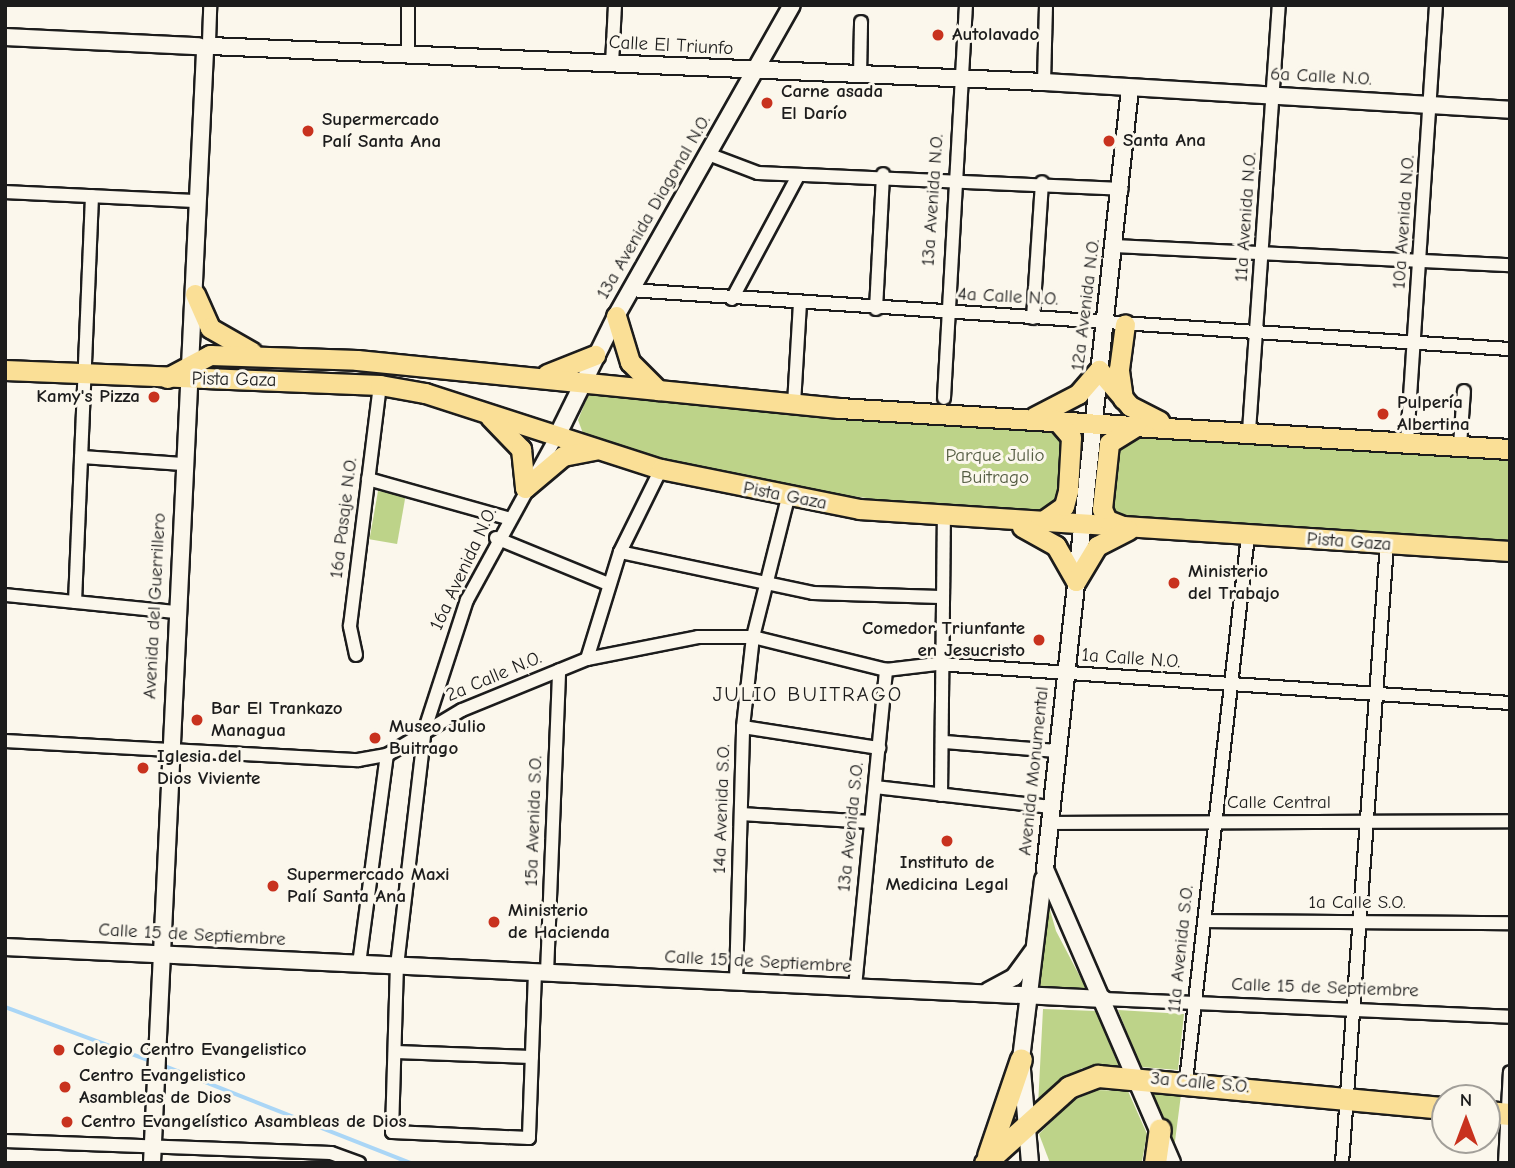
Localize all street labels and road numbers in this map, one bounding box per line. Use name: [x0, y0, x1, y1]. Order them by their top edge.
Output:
street label: Calle El Triunfo: [608, 31, 734, 61]
street label: 6a Calle N.O.: [1270, 63, 1372, 91]
street label: 13a Avenida Diagonal N.O.: [592, 111, 716, 303]
street label: 13a Avenida N.O.: [917, 133, 949, 267]
street label: 11a Avenida N.O.: [1230, 151, 1262, 283]
street label: 10a Avenida N.O.: [1388, 154, 1420, 290]
street label: 12a Avenida N.O.: [1067, 238, 1105, 372]
street label: 4a Calle N.O.: [957, 283, 1059, 311]
street label: Pista Gaza: [191, 368, 277, 392]
street label: 16a Pasaje N.O.: [325, 456, 363, 580]
street label: Pista Gaza: [741, 477, 829, 515]
street label: 16a Avenida N.O.: [426, 504, 502, 634]
street label: Avenida del Guerrillero: [139, 512, 171, 700]
street label: Pista Gaza: [1306, 528, 1392, 556]
street label: 1a Calle N.O.: [1081, 644, 1181, 674]
street label: 2a Calle N.O.: [443, 647, 545, 707]
street label: Avenida Monumental: [1014, 685, 1054, 857]
street label: 14a Avenida S.O.: [708, 744, 736, 874]
street label: 15a Avenida S.O.: [520, 755, 548, 887]
street label: 13a Avenida S.O.: [833, 761, 869, 893]
street label: Calle Central: [1227, 792, 1331, 814]
street label: 11a Avenida S.O.: [1163, 884, 1199, 1014]
street label: 1a Calle S.O.: [1308, 892, 1406, 914]
street label: Calle 15 de Septiembre: [98, 919, 286, 951]
street label: Calle 15 de Septiembre: [664, 946, 852, 978]
street label: Calle 15 de Septiembre: [1231, 973, 1419, 1003]
street label: 3a Calle S.O.: [1150, 1067, 1250, 1099]

